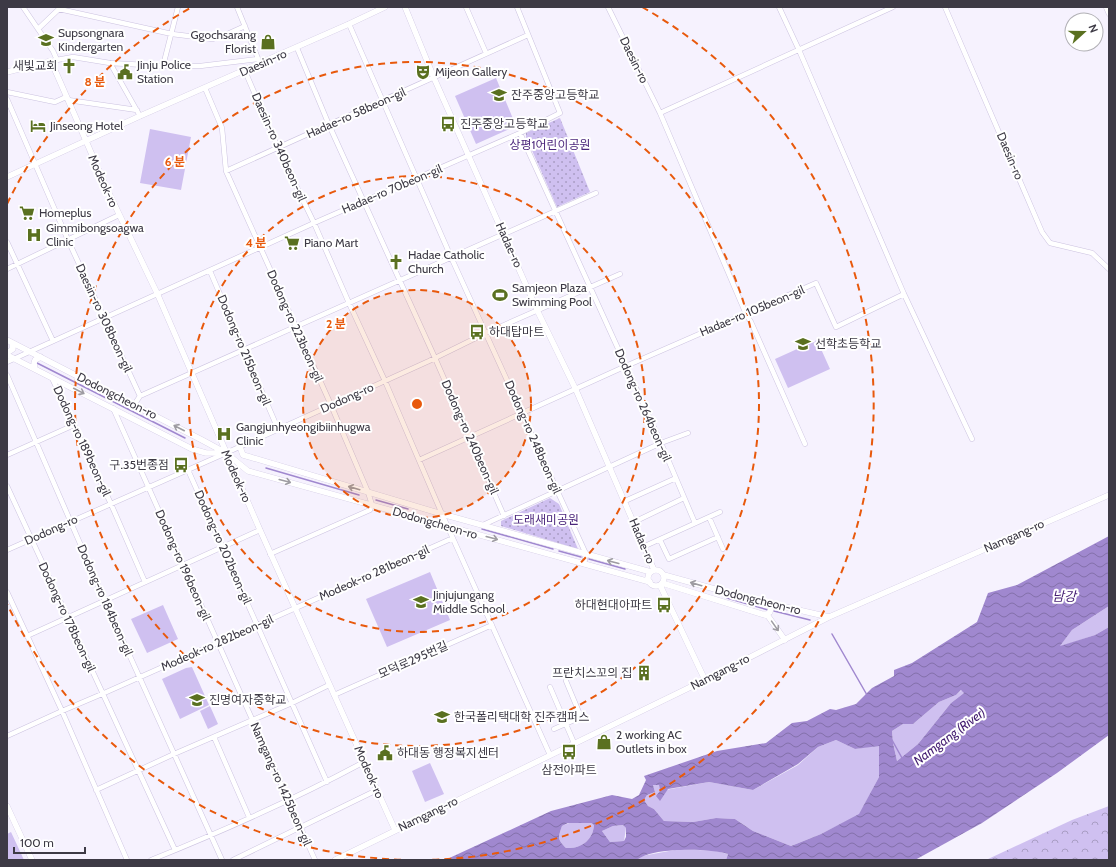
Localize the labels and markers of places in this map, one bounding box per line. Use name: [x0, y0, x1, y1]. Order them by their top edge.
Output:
place label: Supsongnara Kindergarten: [58, 25, 124, 54]
place label: Ggochsarang Florist: [191, 27, 257, 56]
school or university icon: Supsongnara Kindergarten: [37, 31, 55, 49]
shop icon: Ggochsarang Florist: [259, 33, 277, 51]
church icon: 새빛교회: [60, 57, 78, 75]
place label: Jinju Police Station: [136, 57, 191, 86]
place label: 새빛교회: [13, 58, 57, 73]
public building icon: Jinju Police Station: [116, 63, 134, 81]
theatre icon: Mijeon Gallery: [414, 63, 432, 81]
place label: Mijeon Gallery: [435, 64, 507, 79]
school or university icon: 잔주중앙고등학교: [490, 86, 508, 104]
place label: 잔주중앙고등학교: [511, 87, 599, 102]
bus stop icon: 진주중앙고등학교: [439, 115, 457, 133]
place label: 진주중앙고등학교: [460, 116, 548, 131]
hotel icon: Jinseong Hotel: [29, 117, 47, 135]
place label: Jinseong Hotel: [49, 118, 123, 133]
supermarket icon: Homeplus: [18, 204, 36, 222]
place label: Homeplus: [39, 205, 91, 220]
place label: Gimmibongsoagwa Clinic: [46, 220, 144, 249]
hospital icon: Gimmibongsoagwa Clinic: [25, 226, 43, 244]
supermarket icon: Piano Mart: [283, 234, 301, 252]
place label: Piano Mart: [304, 235, 358, 250]
place label: Hadae Catholic Church: [408, 247, 485, 276]
church icon: Hadae Catholic Church: [387, 253, 405, 271]
place label: Samjeon Plaza Swimming Pool: [512, 280, 592, 309]
sports icon: Samjeon Plaza Swimming Pool: [491, 286, 509, 304]
bus stop icon: 하대탑마트: [468, 323, 486, 341]
place label: 하대탑마트: [489, 324, 544, 339]
school or university icon: 선학초등학교: [794, 335, 812, 353]
place label: 선학초등학교: [815, 336, 881, 351]
centre of rings: [410, 397, 424, 411]
place label: Gangjunhyeongibiinhugwa Clinic: [236, 419, 371, 448]
hospital icon: Gangjunhyeongibiinhugwa Clinic: [215, 425, 233, 443]
bus stop icon: 구.35번종점: [172, 456, 190, 474]
place label: 구.35번종점: [109, 457, 169, 472]
place label: Jinjujungang Middle School: [432, 587, 505, 616]
school or university icon: Jinjujungang Middle School: [412, 593, 430, 611]
bus stop icon: 하대현대아파트: [655, 596, 673, 614]
place label: 하대현대아파트: [575, 597, 652, 612]
building icon: 프란치스꼬의 집: [635, 664, 653, 682]
place label: 프란치스꼬의 집: [552, 665, 632, 680]
school or university icon: 진명여자중학교: [188, 691, 206, 709]
place label: 진명여자중학교: [209, 692, 286, 707]
school or university icon: 한국폴리택대학 진주캠퍼스: [433, 708, 451, 726]
place label: 한국폴리택대학 진주캠퍼스: [454, 709, 589, 724]
place label: 2 working AC Outlets in box: [616, 727, 687, 756]
shop icon: 2 working AC Outlets in box: [595, 733, 613, 751]
bus stop icon: 삼전아파트: [560, 743, 578, 761]
public building icon: 하대동 행정복지센터: [376, 744, 394, 762]
place label: 하대동 행정복지센터: [397, 745, 499, 760]
place label: 삼전아파트: [541, 762, 597, 777]

